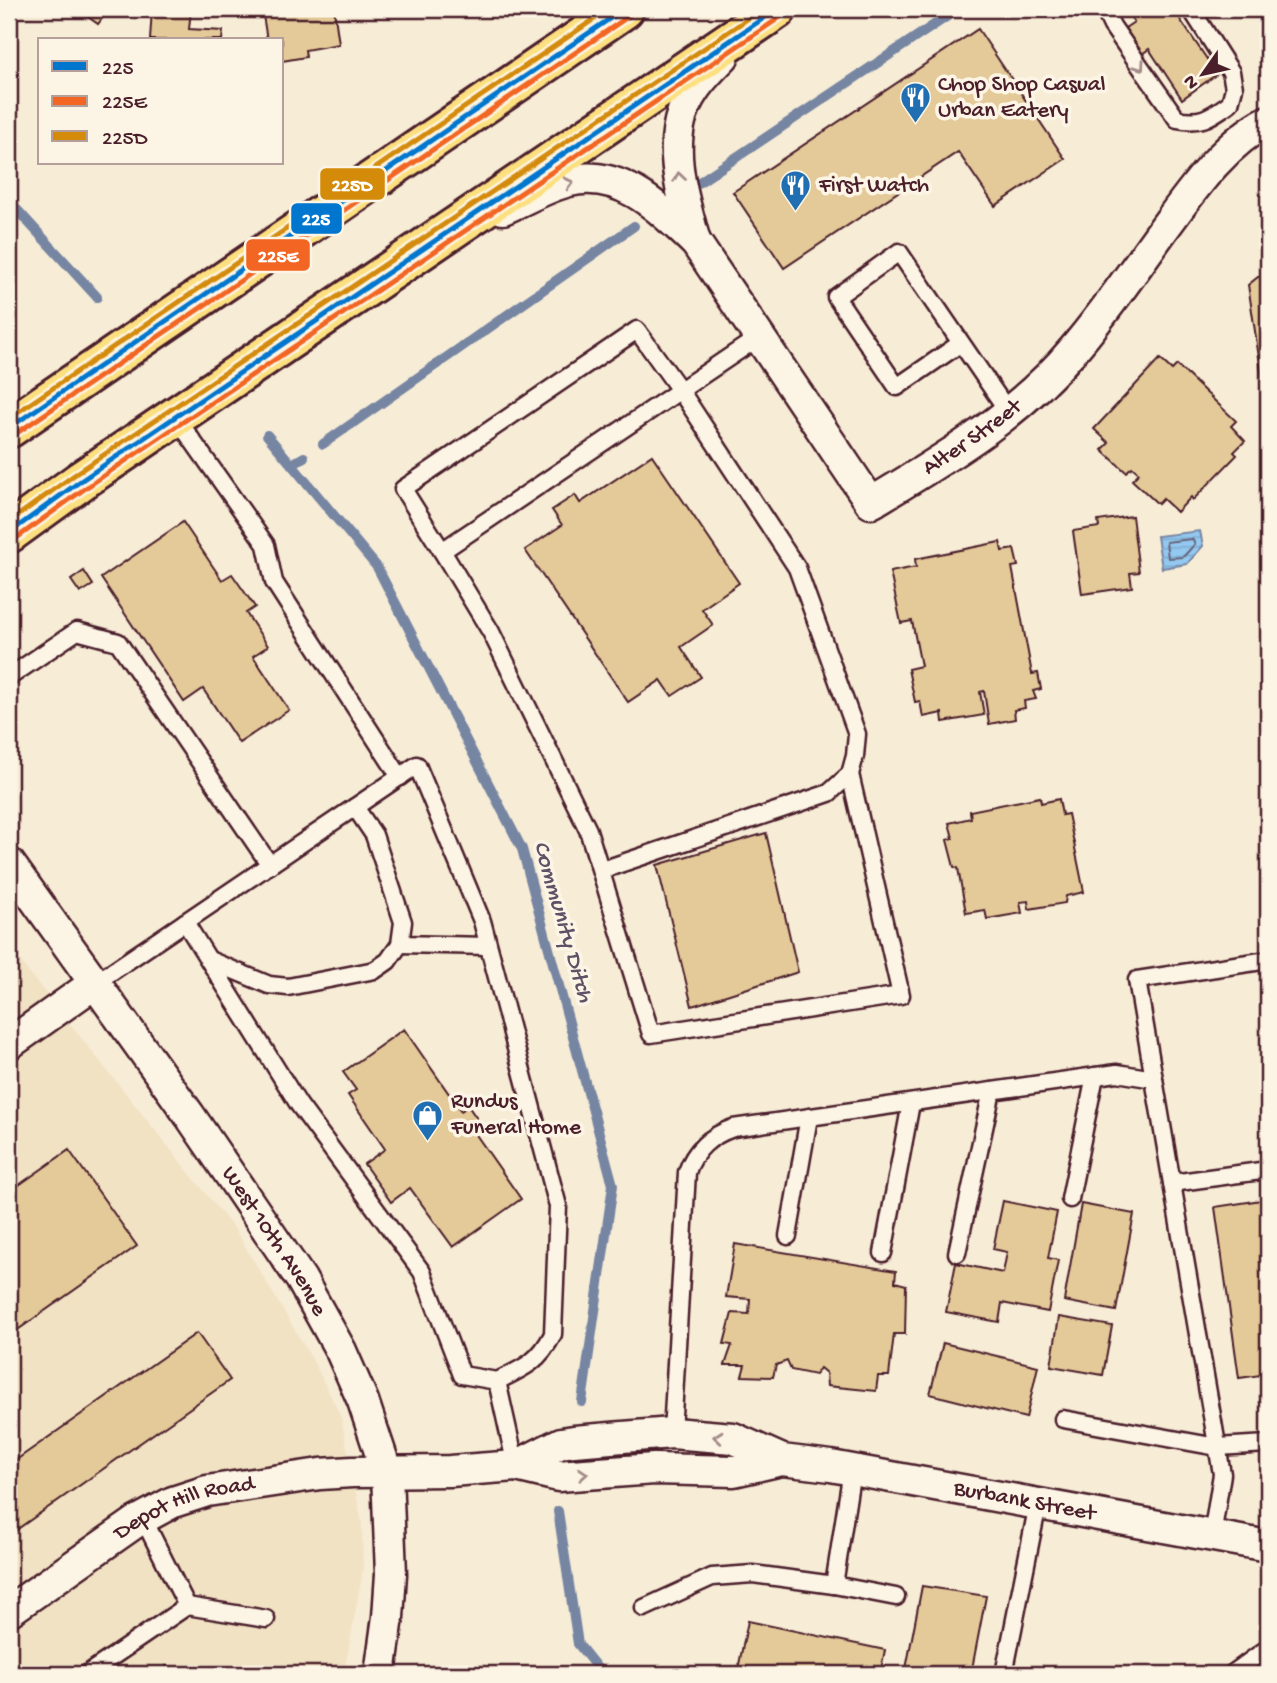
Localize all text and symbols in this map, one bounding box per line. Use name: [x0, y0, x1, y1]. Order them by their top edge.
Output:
legend: [38, 38, 284, 164]
north arrow: [1168, 38, 1238, 108]
text: 225: [102, 58, 134, 83]
one-way arrow: [1132, 58, 1144, 71]
text: N: [1179, 70, 1205, 93]
place label: Chop Shop Casual Urban Eatery: [938, 72, 1106, 125]
restaurant icon: Chop Shop Casual Urban Eatery: [898, 81, 932, 125]
text: 225E: [102, 92, 148, 117]
text: 225D: [102, 128, 148, 153]
line badge: 225D: [319, 167, 386, 201]
restaurant icon: First Watch: [779, 169, 813, 213]
one-way arrow: [672, 171, 687, 183]
place label: First Watch: [818, 173, 929, 200]
text: 225D: [331, 176, 373, 199]
one-way arrow: [563, 176, 575, 191]
line badge: 225: [290, 202, 343, 235]
text: 225: [302, 210, 330, 233]
line badge: 225E: [245, 238, 311, 272]
text: 225E: [258, 247, 299, 270]
street label: Alter Street: [918, 393, 1029, 482]
water label: Community Ditch: [525, 838, 599, 1007]
place label: Rundus Funeral Home: [450, 1089, 582, 1142]
shop icon: Rundus Funeral Home: [411, 1098, 445, 1142]
street label: West 10th Avenue: [215, 1161, 333, 1322]
one-way arrow: [712, 1430, 723, 1445]
one-way arrow: [578, 1467, 589, 1482]
street label: Depot Hill Road: [107, 1470, 258, 1548]
street label: Burbank Street: [950, 1475, 1099, 1528]

